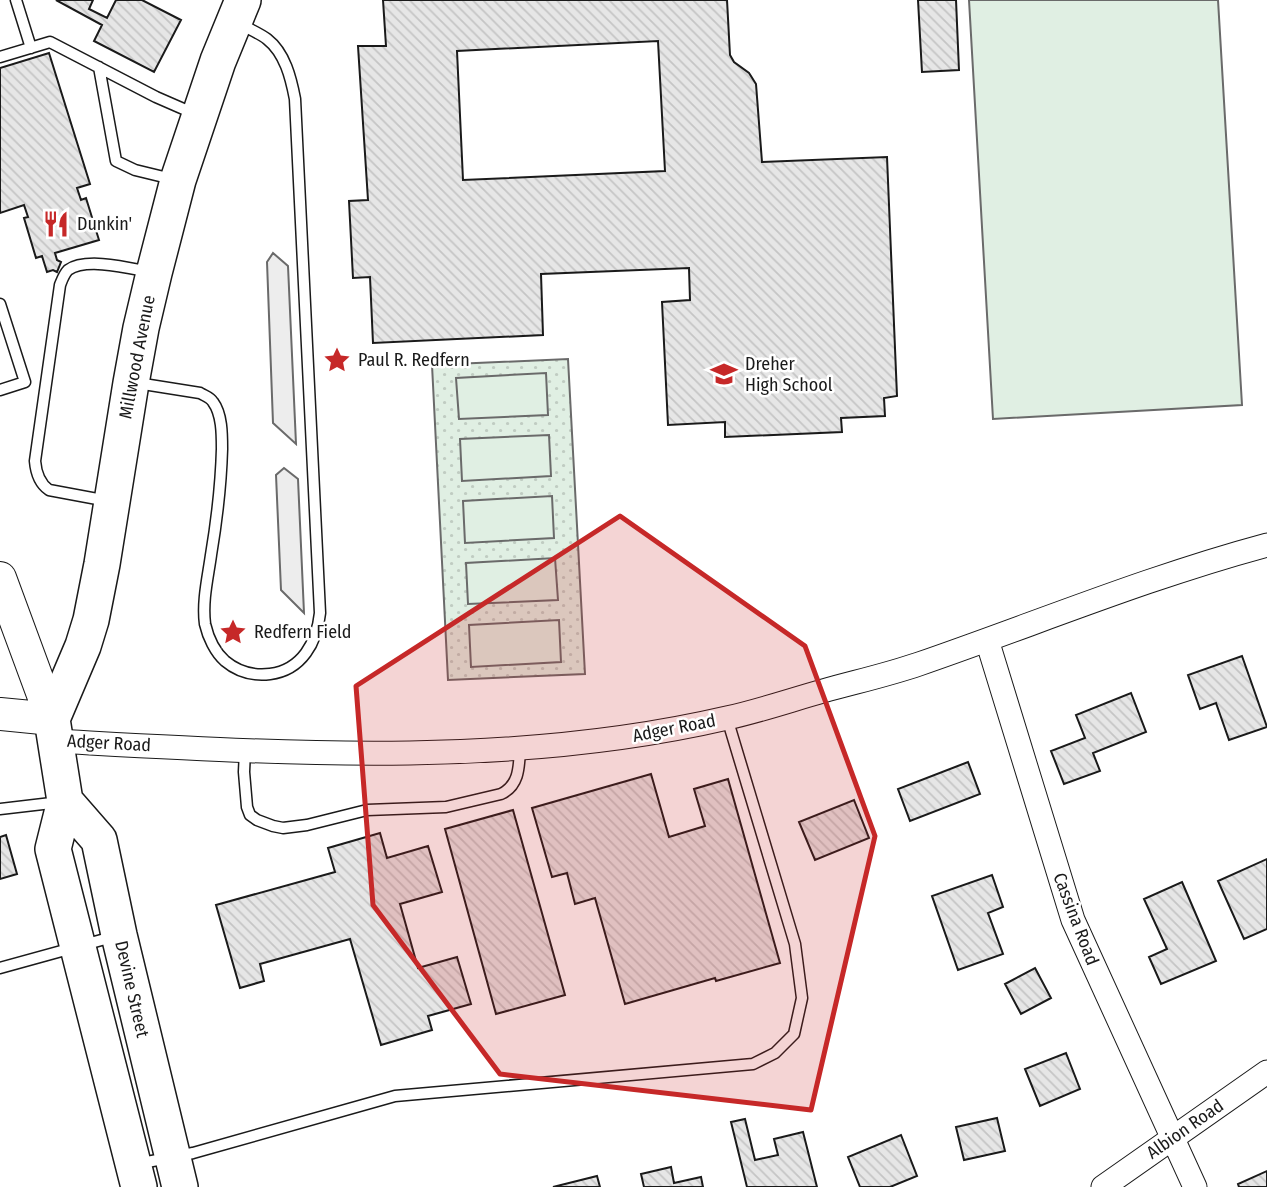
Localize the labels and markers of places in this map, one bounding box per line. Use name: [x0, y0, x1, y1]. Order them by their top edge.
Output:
restaurant icon: Dunkin': [41, 209, 71, 239]
place label: Dunkin': [77, 213, 132, 235]
place icon: Paul R. Redfern: [322, 345, 352, 375]
place label: Paul R. Redfern: [358, 349, 470, 371]
place label: Dreher High School: [745, 353, 833, 396]
school or university icon: Dreher High School: [709, 359, 739, 389]
place icon: Redfern Field: [218, 617, 248, 647]
place label: Redfern Field: [254, 621, 351, 643]

